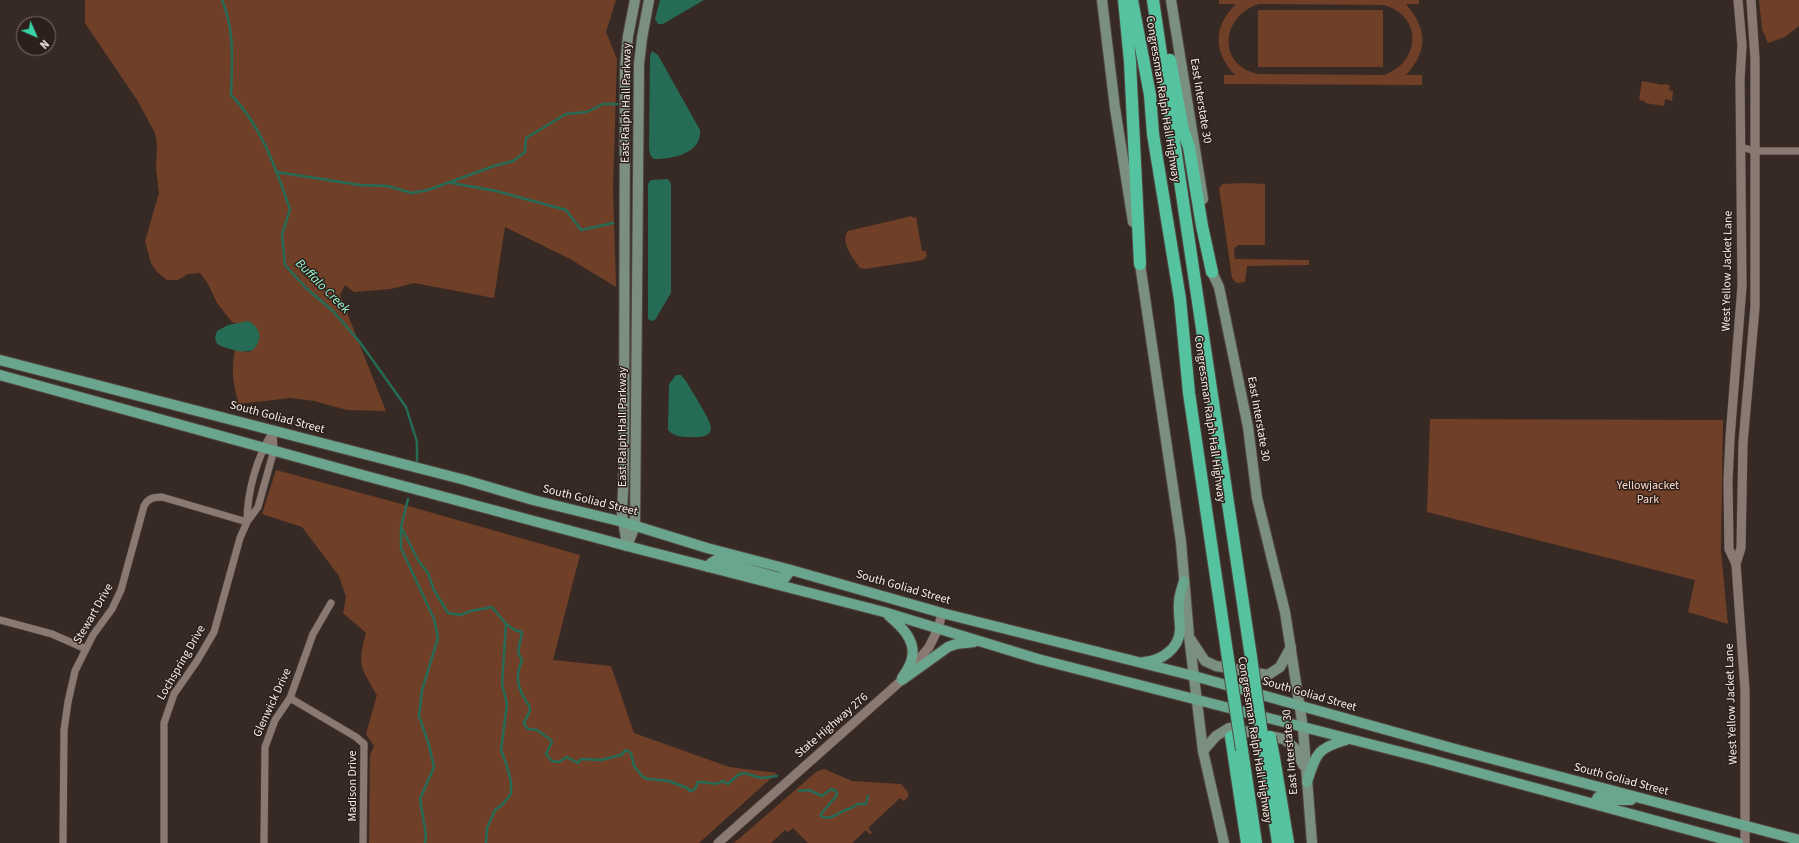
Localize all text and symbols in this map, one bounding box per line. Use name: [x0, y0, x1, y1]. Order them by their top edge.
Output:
street label: Congressman Ralph Hall Highway: [1142, 15, 1182, 183]
north arrow: [16, 16, 56, 56]
text: N: [36, 36, 52, 52]
street label: East Ralph Hall Parkway: [619, 43, 635, 163]
street label: East Interstate 30: [1186, 57, 1214, 145]
street label: West Yellow Jacket Lane: [1720, 210, 1736, 332]
water label: Buffalo Creek: [291, 256, 353, 318]
street label: Congressman Ralph Hall Highway: [1190, 335, 1228, 503]
street label: East Ralph Hall Parkway: [616, 367, 630, 487]
street label: East Interstate 30: [1243, 375, 1273, 463]
street label: South Goliad Street: [228, 398, 326, 438]
park label: Yellowjacket Park: [1617, 479, 1679, 507]
street label: South Goliad Street: [541, 482, 639, 520]
street label: South Goliad Street: [854, 568, 952, 608]
street label: Stewart Drive: [71, 581, 117, 647]
street label: Lochspring Drive: [155, 623, 209, 703]
street label: West Yellow Jacket Lane: [1723, 643, 1741, 765]
street label: Congressman Ralph Hall Highway: [1234, 656, 1274, 824]
street label: Glenwick Drive: [251, 666, 295, 740]
street label: South Goliad Street: [1260, 675, 1358, 715]
street label: State Highway 276: [793, 690, 871, 762]
street label: East Interstate 30: [1280, 709, 1302, 795]
street label: Madison Drive: [346, 751, 360, 821]
street label: South Goliad Street: [1572, 760, 1670, 800]

